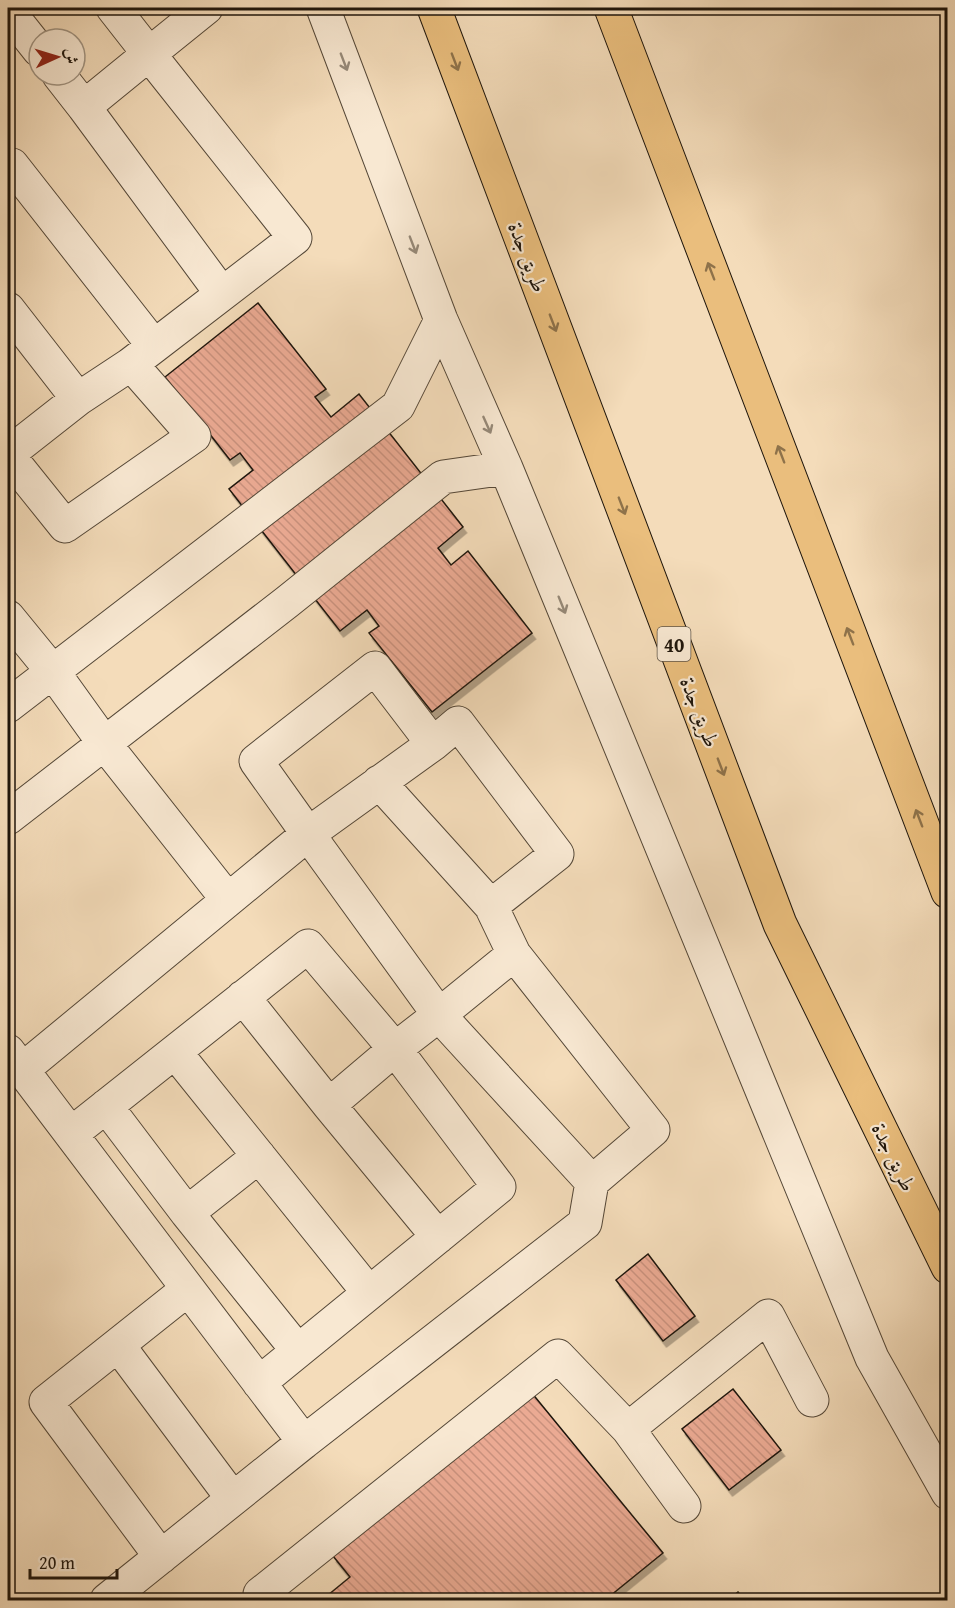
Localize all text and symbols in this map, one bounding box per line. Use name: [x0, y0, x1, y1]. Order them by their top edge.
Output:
north arrow: [27, 27, 87, 87]
text: ش: [59, 47, 84, 65]
one-way arrow: [339, 52, 350, 71]
one-way arrow: [450, 52, 461, 71]
street label: طريق جدة: [500, 217, 556, 297]
one-way arrow: [408, 235, 419, 253]
one-way arrow: [705, 262, 716, 281]
one-way arrow: [549, 313, 560, 332]
one-way arrow: [482, 415, 493, 434]
one-way arrow: [774, 445, 785, 463]
one-way arrow: [617, 496, 628, 515]
one-way arrow: [557, 595, 568, 614]
road number: 40: [658, 627, 690, 661]
one-way arrow: [844, 627, 855, 646]
street label: طريق جدة: [672, 672, 728, 752]
one-way arrow: [716, 757, 727, 776]
one-way arrow: [913, 809, 924, 828]
street label: طريق جدة: [864, 1117, 924, 1197]
scale bar: [30, 1542, 117, 1580]
text: 20 m: [39, 1549, 75, 1576]

